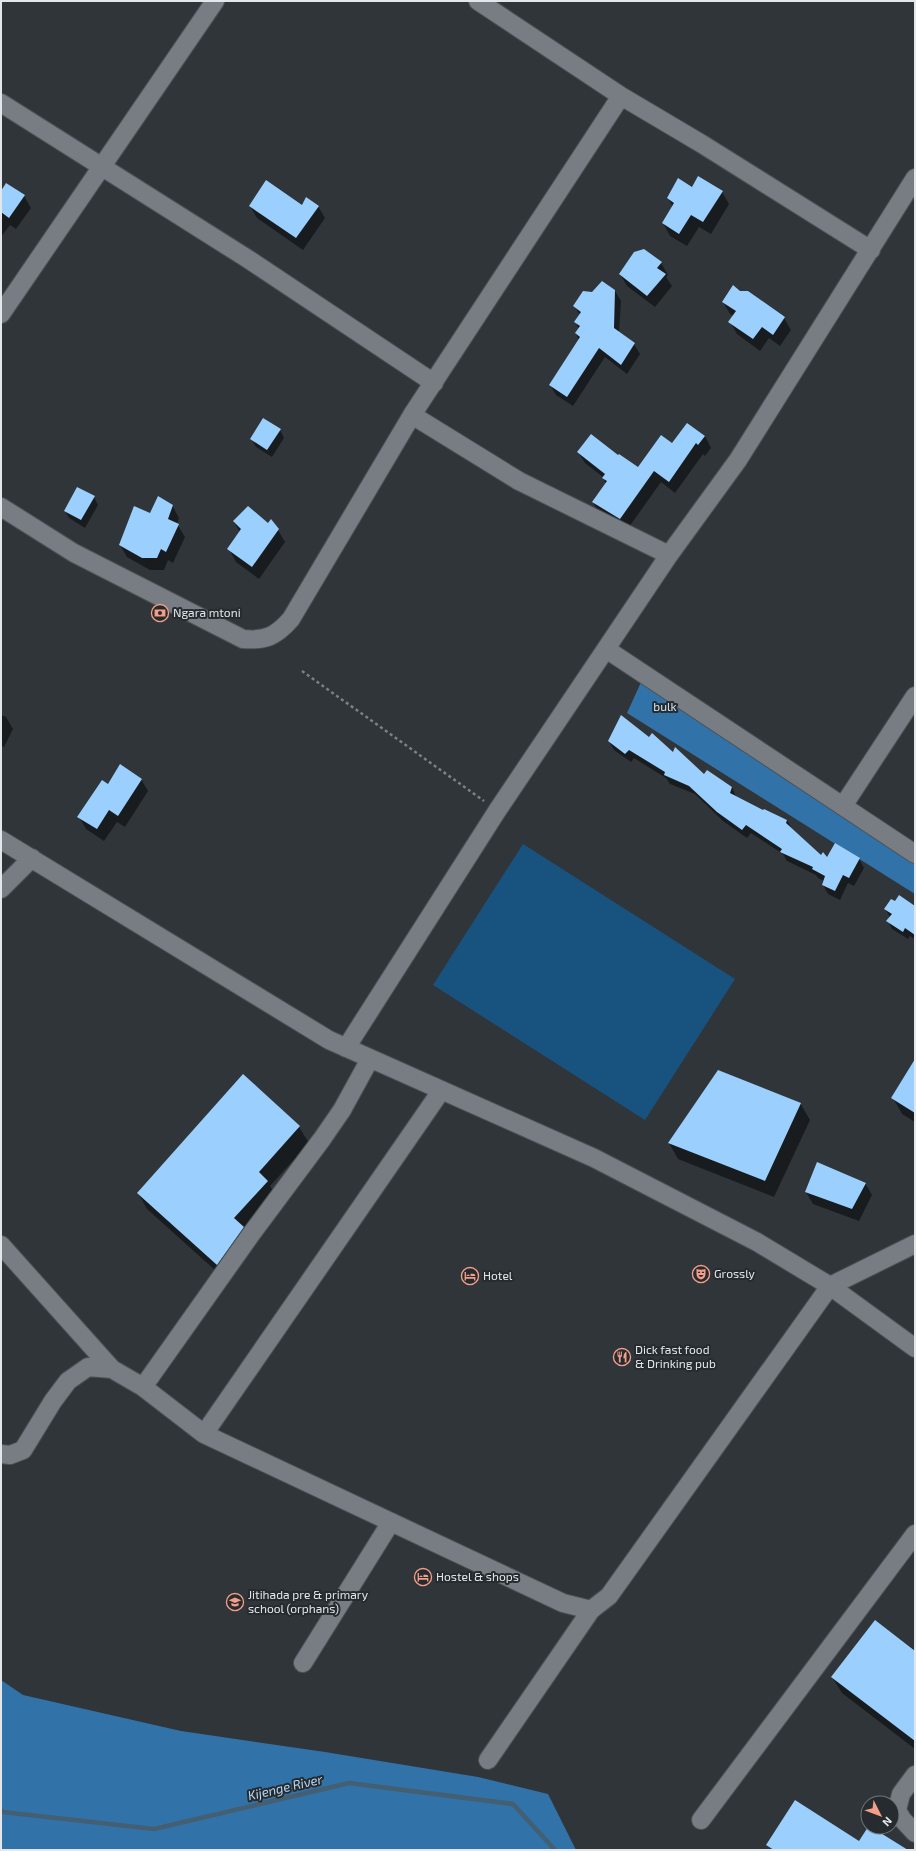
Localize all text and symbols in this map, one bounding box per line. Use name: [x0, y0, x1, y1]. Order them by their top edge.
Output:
bank icon: Ngara mtoni: [150, 603, 170, 623]
place label: Ngara mtoni: [173, 605, 241, 619]
park label: bulk: [653, 699, 677, 713]
theatre icon: Grossly: [691, 1264, 711, 1284]
hotel icon: Hotel: [460, 1266, 480, 1286]
place label: Grossly: [714, 1266, 756, 1280]
place label: Hotel: [483, 1268, 513, 1282]
place label: Dick fast food & Drinking pub: [635, 1342, 716, 1370]
restaurant icon: Dick fast food & Drinking pub: [612, 1347, 632, 1367]
hotel icon: Hostel & shops: [413, 1567, 433, 1587]
place label: Hostel & shops: [436, 1569, 519, 1583]
place label: Jitihada pre & primary school (orphans): [248, 1587, 369, 1615]
school or university icon: Jitihada pre & primary school (orphans): [225, 1592, 245, 1612]
water label: Kijenge River: [246, 1770, 325, 1803]
north arrow: [860, 1795, 900, 1835]
text: N: [880, 1815, 895, 1829]

